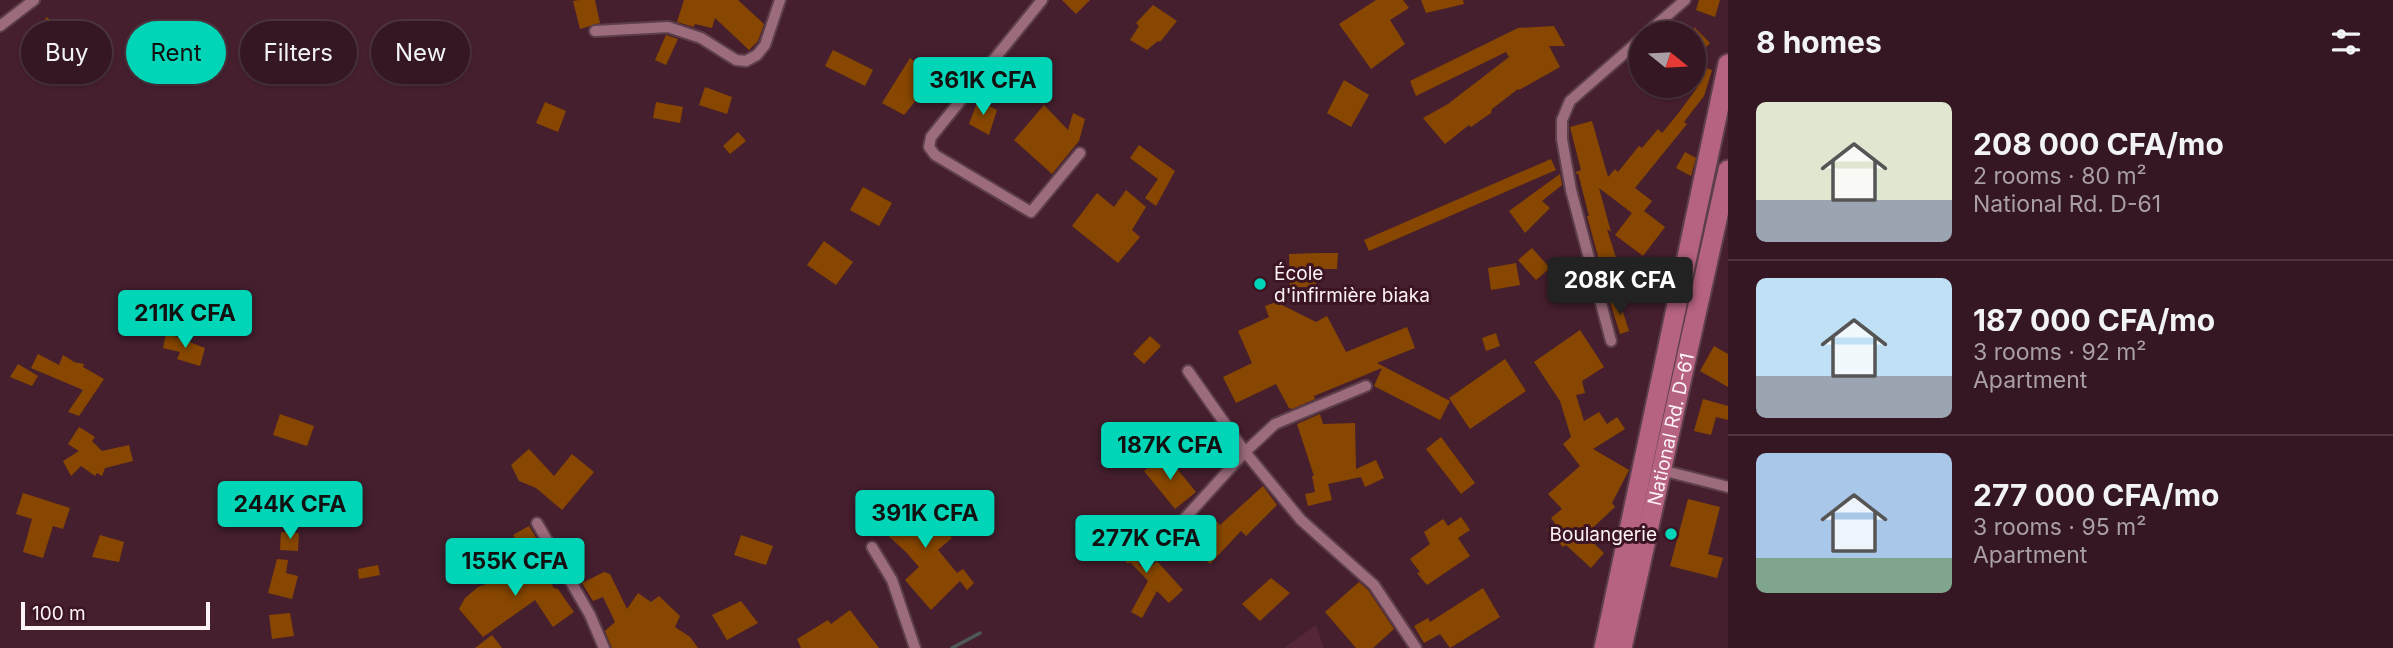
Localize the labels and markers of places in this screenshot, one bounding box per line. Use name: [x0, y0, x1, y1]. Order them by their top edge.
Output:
pin: 361K CFA: [911, 58, 1055, 117]
pin: 208K CFA: [1548, 258, 1692, 317]
place label: École d'infirmière biaka: [1274, 261, 1430, 307]
marker: École d'infirmière biaka: [1252, 276, 1268, 292]
pin: 211K CFA: [113, 290, 257, 350]
pin: 187K CFA: [1098, 422, 1242, 482]
pin: 244K CFA: [218, 482, 362, 541]
pin: 391K CFA: [853, 490, 997, 550]
pin: 277K CFA: [1074, 516, 1218, 575]
place label: Boulangerie: [1550, 523, 1657, 546]
marker: Boulangerie: [1663, 526, 1679, 542]
pin: 155K CFA: [443, 538, 587, 598]

